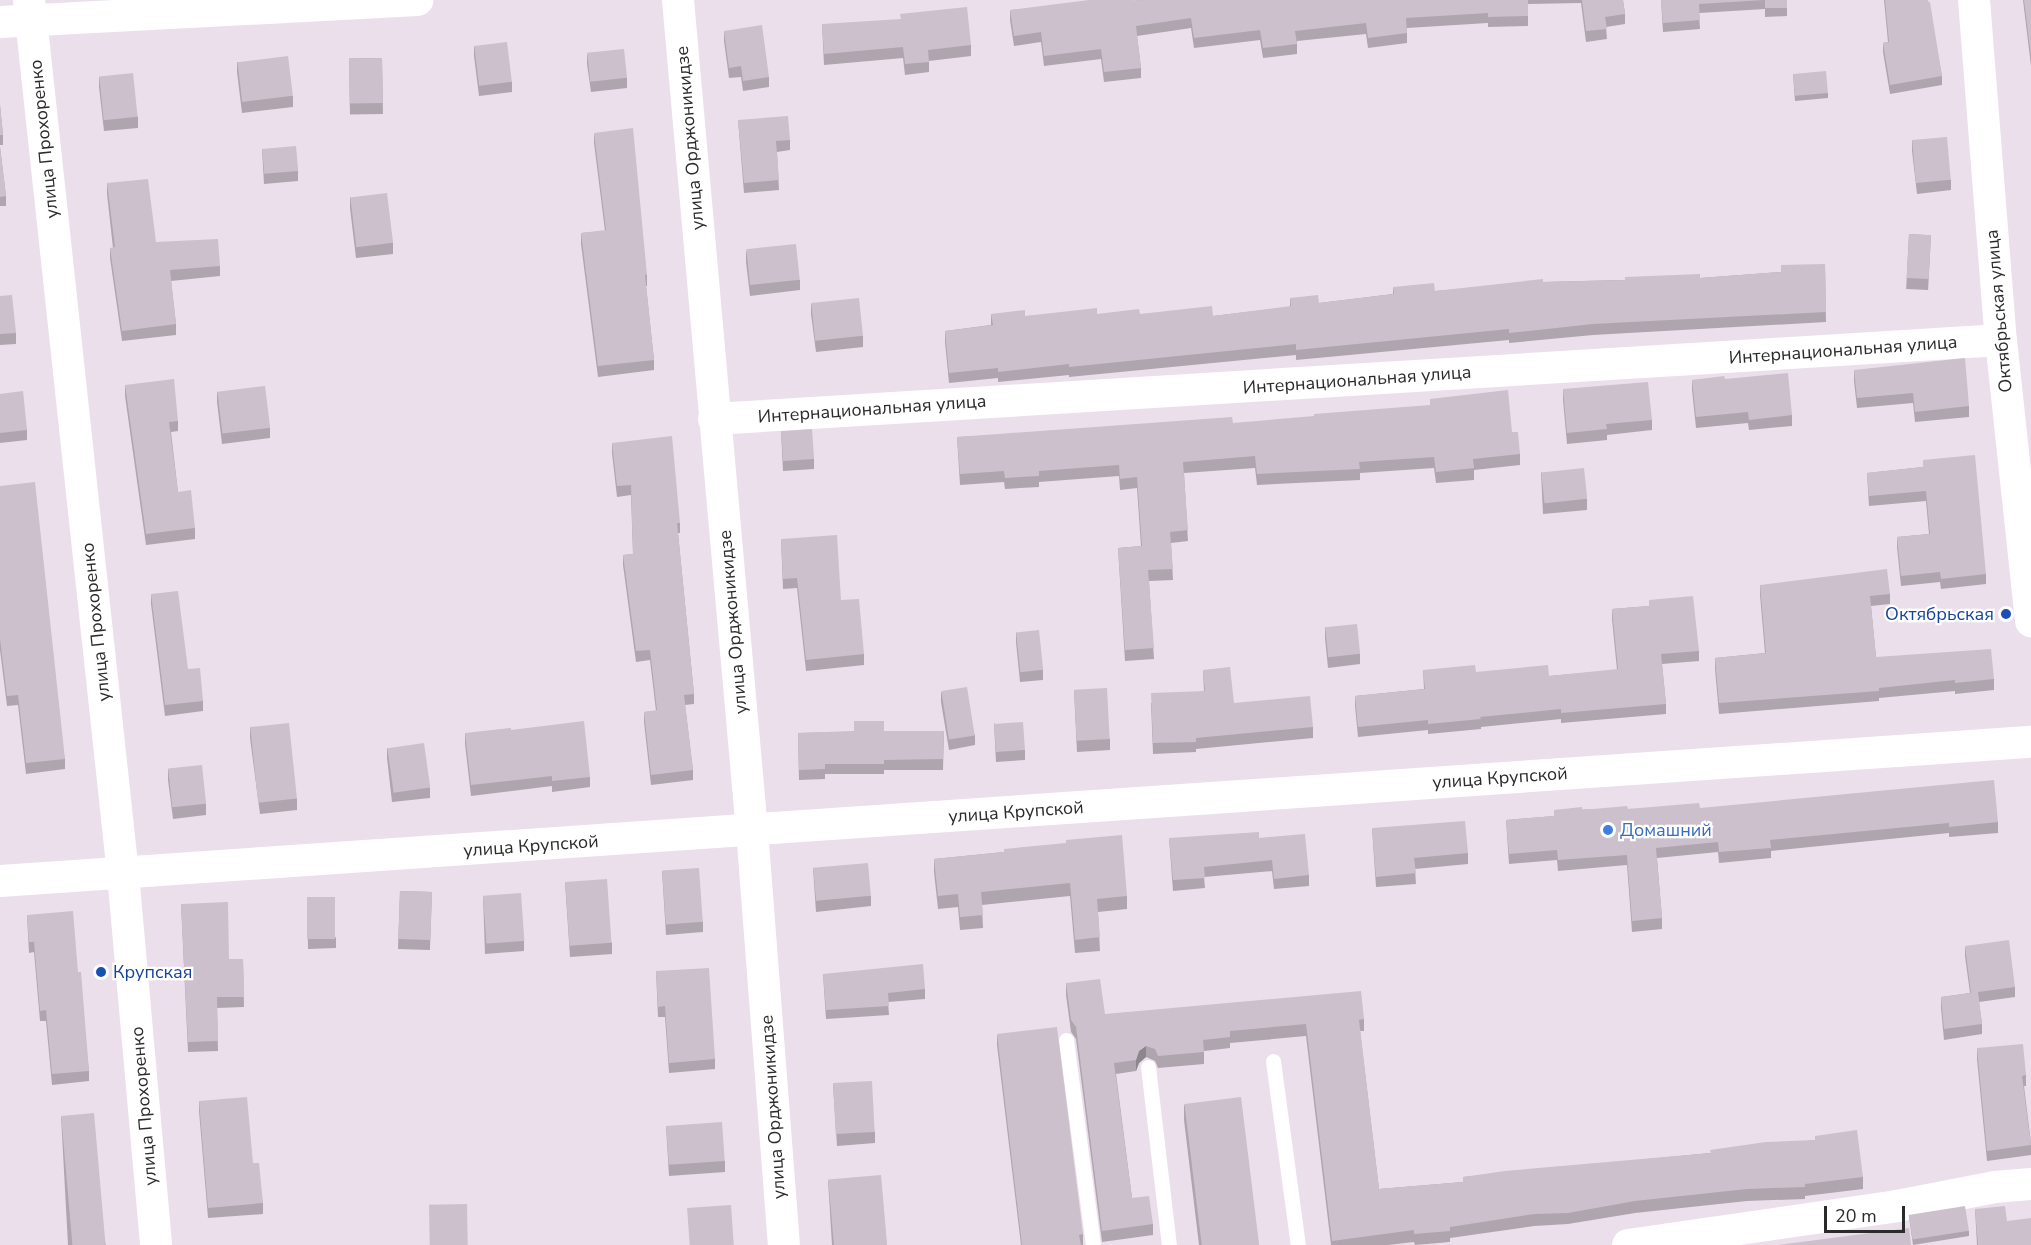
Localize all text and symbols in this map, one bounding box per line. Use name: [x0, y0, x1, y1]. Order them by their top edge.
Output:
street label: улица Орджоникидзе: [671, 45, 709, 231]
street label: улица Прохоренко: [25, 59, 63, 219]
street label: Октябрьская улица: [1981, 229, 2017, 393]
street label: Интернациональная улица: [1728, 331, 1958, 369]
street label: Интернациональная улица: [1242, 361, 1472, 399]
street label: Интернациональная улица: [757, 390, 987, 428]
street label: улица Орджоникидзе: [714, 529, 752, 715]
street label: улица Прохоренко: [77, 542, 115, 702]
place label: Октябрьская: [1885, 603, 1994, 625]
marker: Октябрьская: [1999, 607, 2013, 621]
street label: улица Крупской: [1432, 762, 1568, 794]
street label: улица Крупской: [948, 796, 1084, 828]
place label: Домашний: [1620, 819, 1712, 841]
marker: Домашний: [1601, 823, 1615, 837]
street label: улица Крупской: [463, 830, 599, 862]
place label: Крупская: [113, 961, 192, 983]
marker: Крупская: [94, 965, 108, 979]
street label: улица Орджоникидзе: [756, 1014, 790, 1200]
street label: улица Прохоренко: [126, 1026, 162, 1186]
scale bar: [1827, 1194, 1908, 1232]
text: 20 m: [1835, 1204, 1877, 1228]

